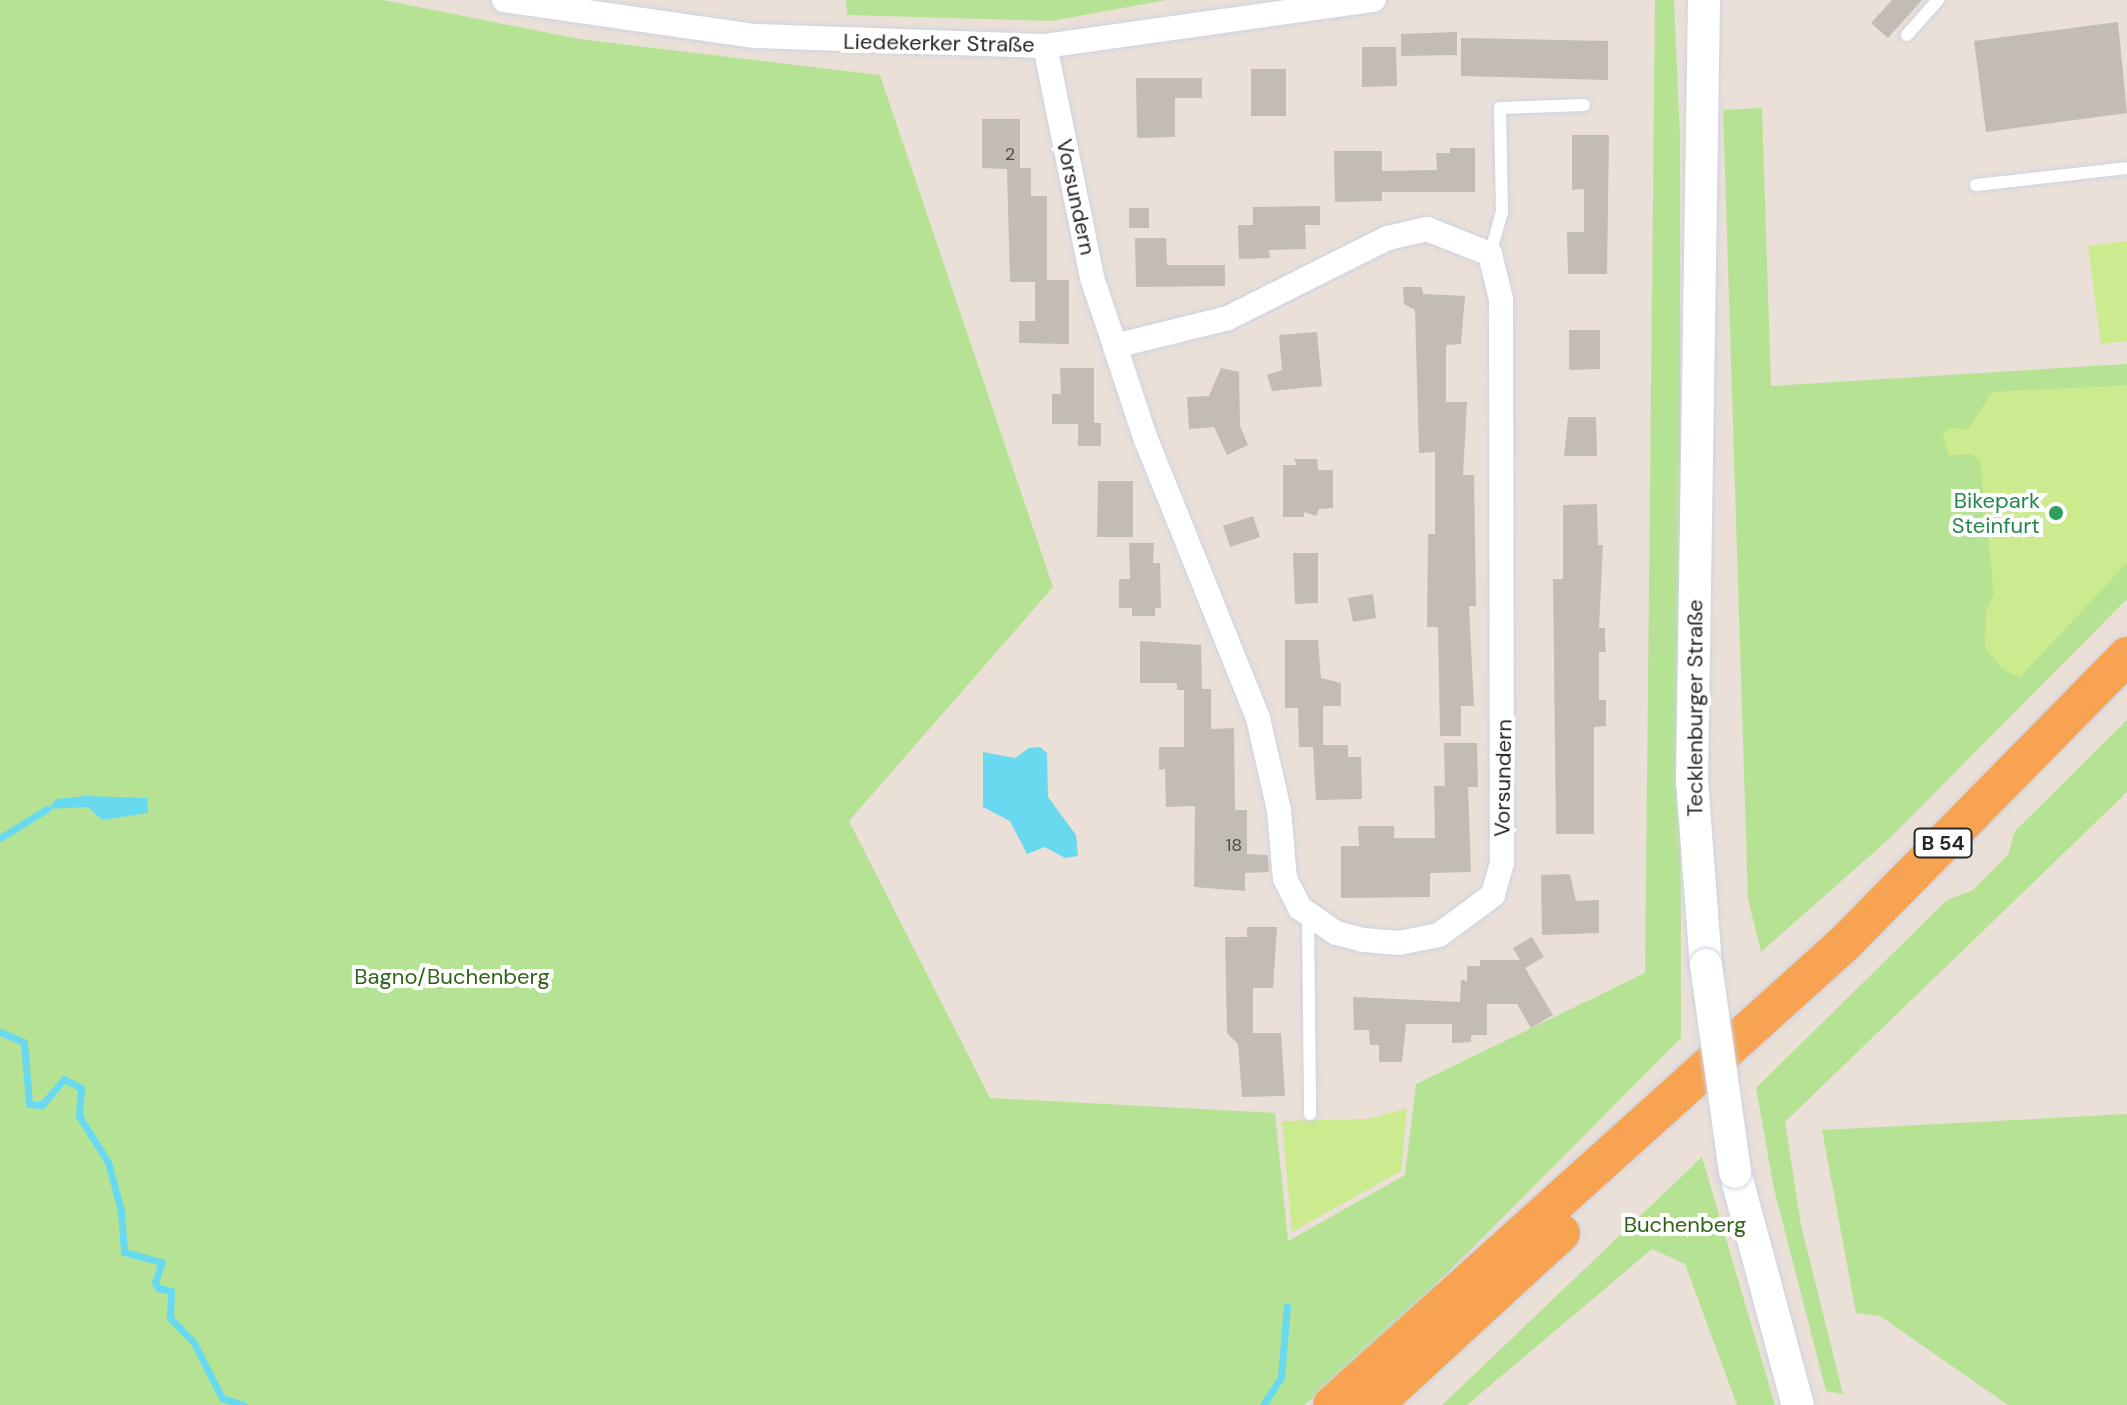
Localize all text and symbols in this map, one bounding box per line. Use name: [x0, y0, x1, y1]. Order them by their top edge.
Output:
street label: Liedekerker Straße: [843, 28, 1035, 58]
street label: Vorsundern: [1051, 137, 1101, 257]
house number: 2: [1005, 143, 1015, 165]
place label: Bikepark Steinfurt: [1952, 487, 2040, 538]
marker: Bikepark Steinfurt: [2047, 504, 2065, 522]
street label: Tecklenburger Straße: [1682, 599, 1708, 817]
street label: Vorsundern: [1489, 719, 1517, 837]
road number: B 54: [1913, 827, 1973, 859]
house number: 18: [1226, 834, 1242, 856]
park label: Bagno/Buchenberg: [354, 964, 550, 990]
park label: Buchenberg: [1624, 1212, 1746, 1238]

